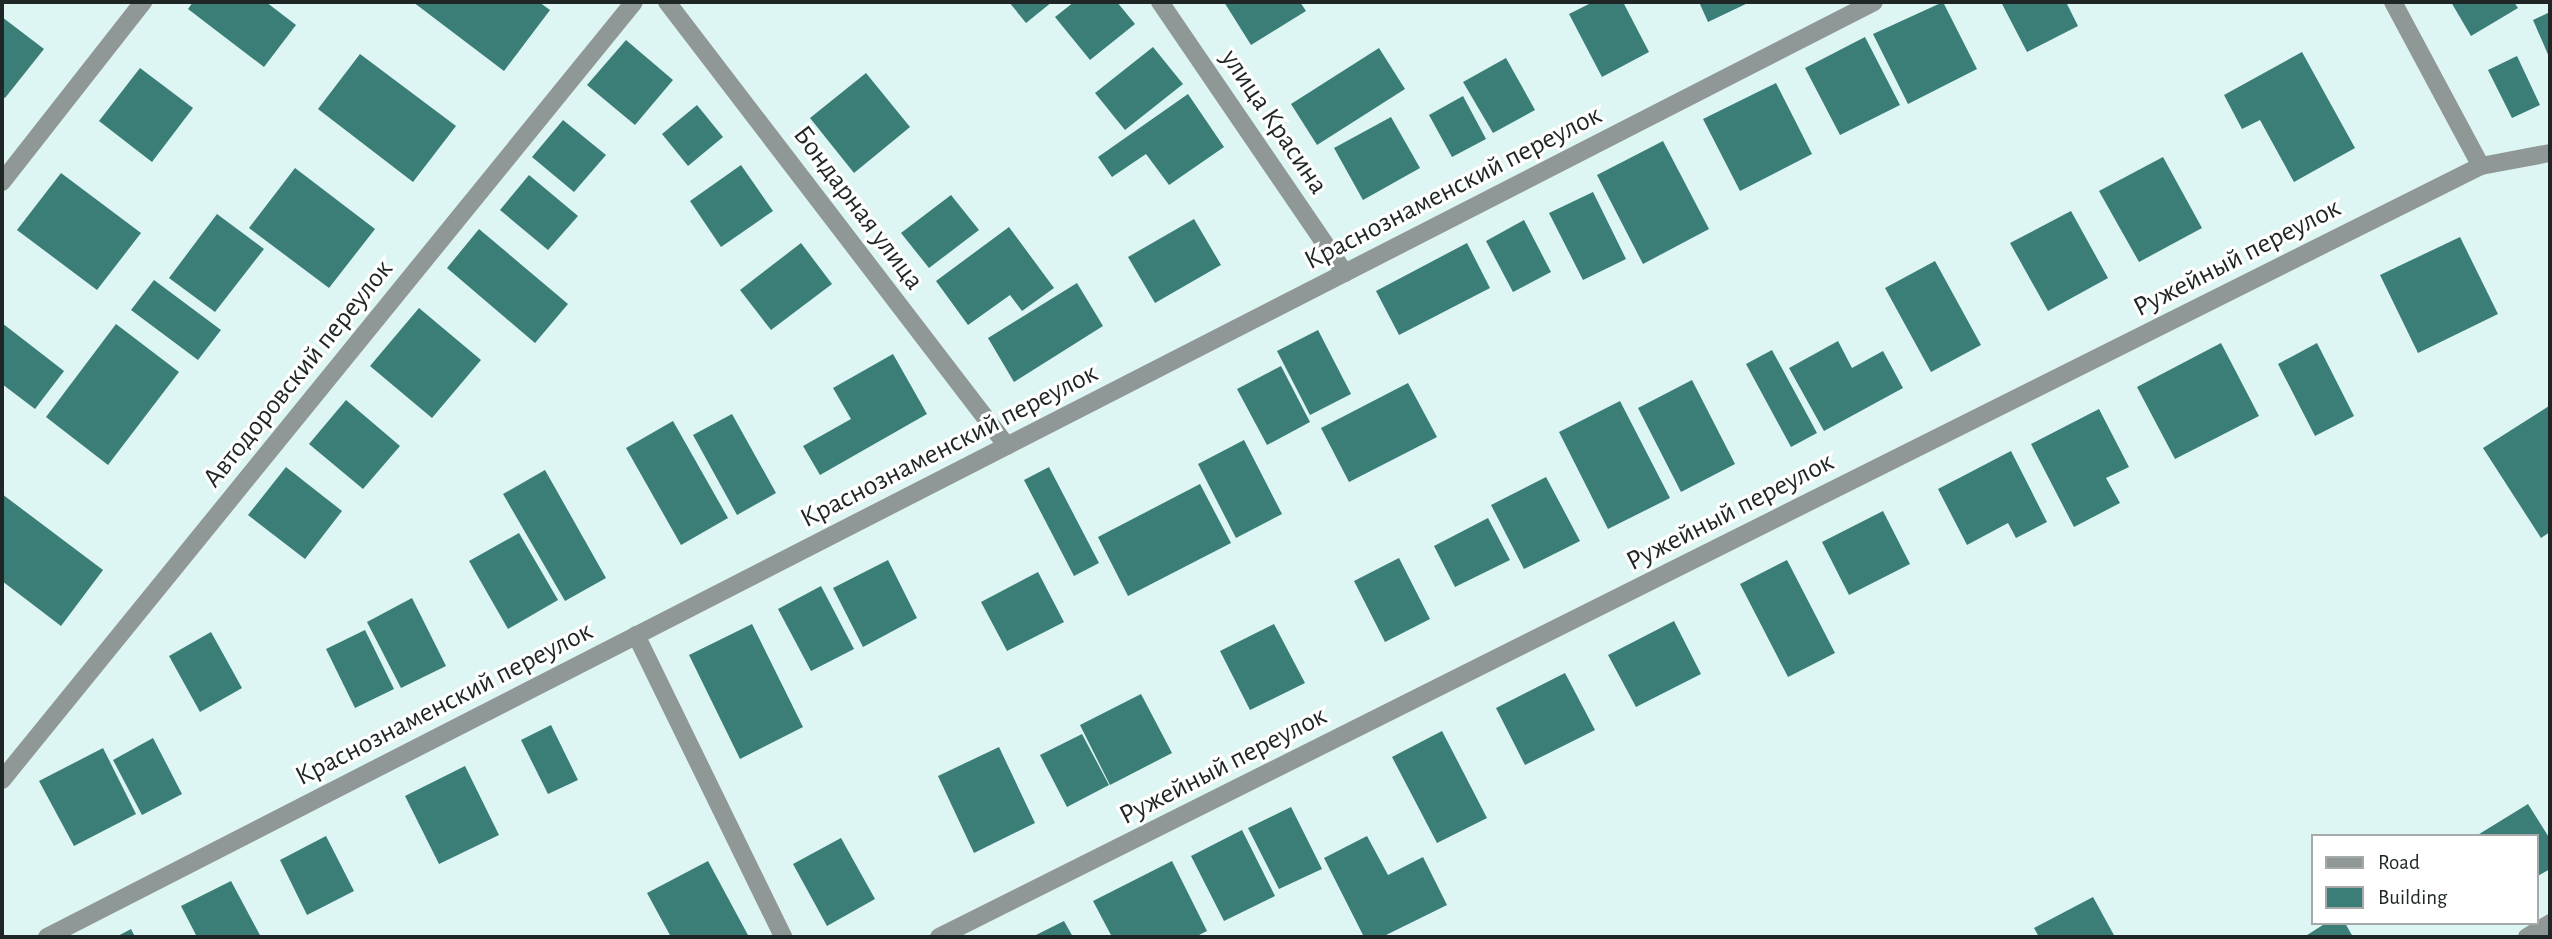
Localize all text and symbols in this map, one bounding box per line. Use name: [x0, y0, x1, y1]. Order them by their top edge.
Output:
street label: улица Красина: [1213, 43, 1335, 201]
street label: Краснознаменский переулок: [1299, 98, 1607, 278]
street label: Бондарная улица: [785, 119, 931, 297]
street label: Ружейный переулок: [2128, 191, 2346, 325]
street label: Автодоровский переулок: [196, 253, 400, 495]
street label: Краснознаменский переулок: [795, 356, 1103, 536]
street label: Ружейный переулок: [1621, 445, 1839, 579]
street label: Краснознаменский переулок: [290, 614, 598, 794]
street label: Ружейный переулок: [1114, 699, 1332, 833]
legend: [2310, 834, 2538, 925]
text: Road: [2378, 852, 2420, 873]
text: Building: [2378, 887, 2447, 908]

